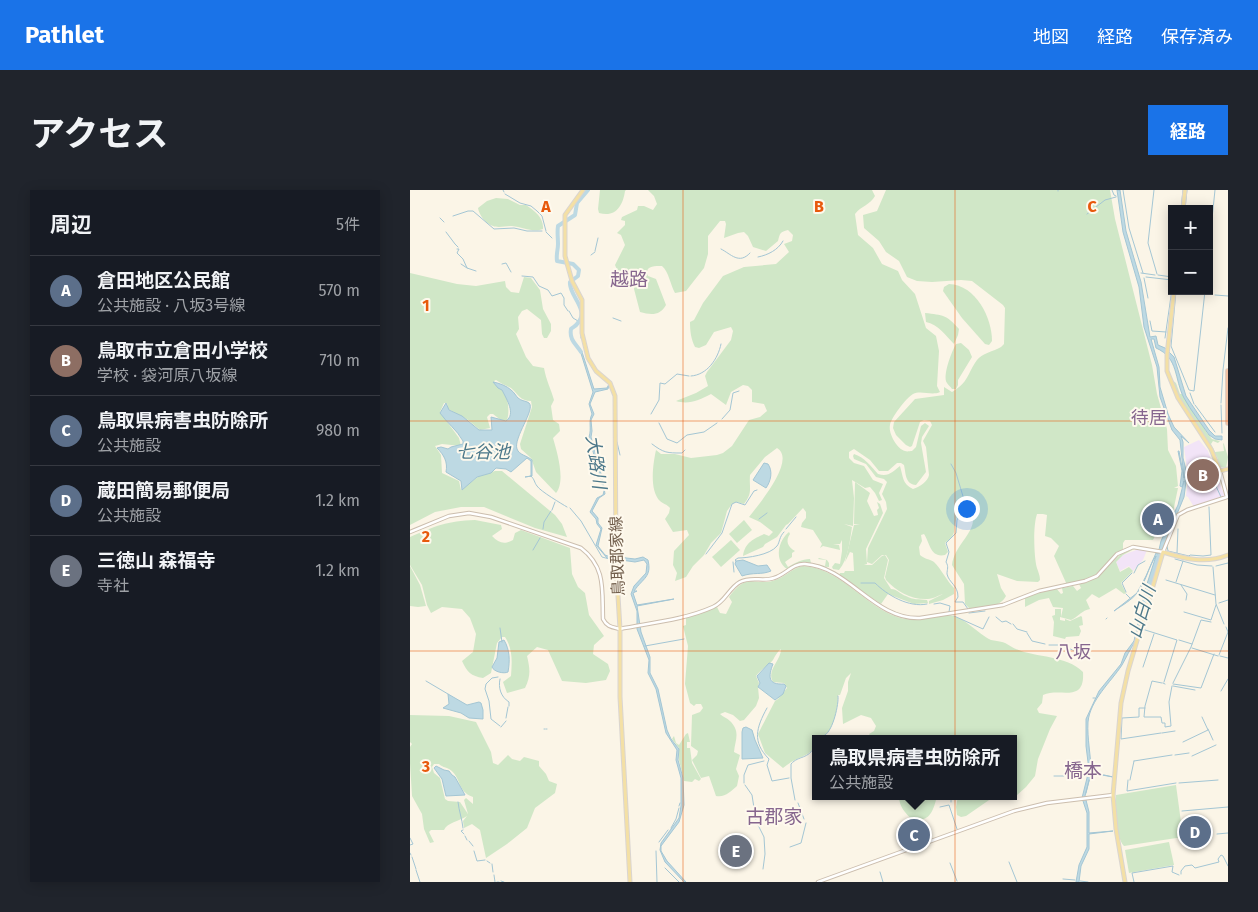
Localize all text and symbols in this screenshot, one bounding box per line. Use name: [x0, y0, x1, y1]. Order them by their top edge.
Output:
text: Pathlet: [25, 21, 104, 49]
text: 地図: [1033, 26, 1069, 48]
text: 経路: [1097, 26, 1133, 48]
text: 保存済み: [1161, 26, 1233, 48]
button: 経路: [1148, 105, 1228, 155]
text: アクセス: [30, 113, 168, 155]
text: A: [540, 197, 551, 216]
text: B: [814, 197, 824, 216]
text: C: [1087, 197, 1097, 216]
map controls: [1168, 205, 1213, 295]
button: +: [1168, 205, 1213, 250]
text: 周辺: [50, 212, 92, 238]
text: 5件: [336, 215, 360, 234]
button: −: [1168, 250, 1213, 295]
district label: 越路: [610, 268, 648, 291]
text: 倉田地区公民館: [97, 269, 230, 292]
text: A: [61, 281, 71, 300]
text: 570 m: [319, 281, 360, 300]
text: 公共施設 · 八坂3号線: [97, 296, 245, 315]
text: 1: [422, 296, 430, 315]
text: 鳥取市立倉田小学校: [97, 339, 268, 362]
text: B: [61, 351, 71, 370]
text: 710 m: [319, 351, 360, 370]
text: 学校 · 袋河原八坂線: [97, 366, 237, 385]
district label: 待居: [1131, 407, 1167, 429]
text: 鳥取県病害虫防除所: [97, 409, 268, 432]
text: C: [61, 421, 71, 440]
text: 980 m: [316, 421, 360, 440]
water label: 大路川: [581, 434, 611, 492]
text: 公共施設: [97, 436, 161, 455]
water label: 七谷池: [456, 441, 512, 463]
pin: B: [1187, 456, 1219, 494]
text: 蔵田簡易郵便局: [97, 479, 230, 502]
text: D: [61, 491, 71, 510]
text: 1.2 km: [315, 491, 360, 510]
your location: [954, 496, 980, 522]
pin: A: [1142, 500, 1174, 538]
text: 公共施設: [97, 506, 161, 525]
street label: 鳥取郡家線: [606, 516, 628, 596]
text: 2: [422, 527, 430, 546]
text: 三徳山 森福寺: [97, 549, 216, 572]
text: E: [62, 561, 70, 580]
text: 1.2 km: [315, 561, 360, 580]
text: 寺社: [97, 576, 129, 595]
water label: 山白川: [1124, 581, 1161, 641]
district label: 八坂: [1055, 641, 1091, 663]
popup: [812, 735, 1017, 800]
text: 鳥取県病害虫防除所: [829, 746, 1000, 769]
text: 3: [421, 757, 430, 776]
district label: 橋本: [1064, 759, 1102, 782]
text: 公共施設: [829, 773, 893, 792]
district label: 古郡家: [745, 805, 803, 828]
pin: D: [1179, 813, 1211, 851]
pin: C: [898, 816, 930, 854]
pin: E: [720, 832, 752, 870]

